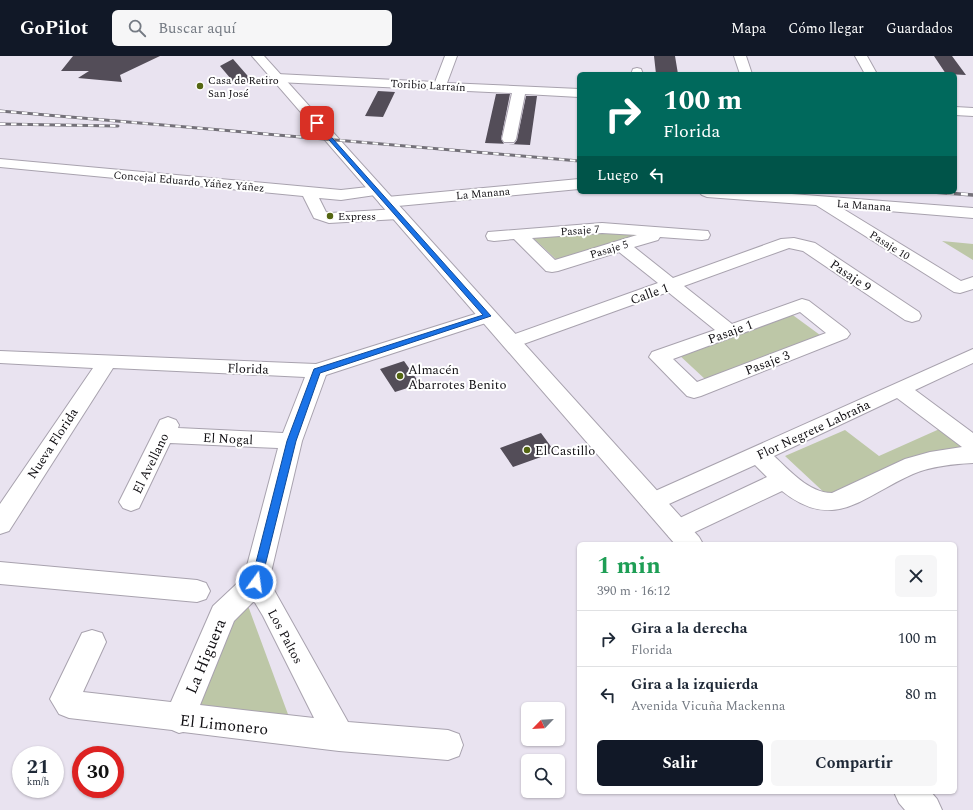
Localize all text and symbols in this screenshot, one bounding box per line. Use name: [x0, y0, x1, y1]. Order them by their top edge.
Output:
search box: [112, 10, 392, 46]
text: GoPilot: [20, 14, 88, 43]
icon: search: [126, 17, 148, 39]
text: Buscar aquí: [158, 17, 236, 40]
text: Mapa: [731, 18, 766, 39]
text: Cómo llegar: [788, 18, 864, 39]
text: Guardados: [886, 18, 953, 39]
place label: Casa de Retiro San José: [208, 72, 279, 102]
street label: Toribio Larraín: [390, 75, 466, 96]
text: 100 m: [663, 79, 742, 122]
marker: Casa de Retiro San José: [195, 81, 205, 91]
icon: right: [597, 88, 649, 140]
pin: [300, 106, 334, 140]
icon: arrive: [306, 112, 328, 134]
text: Florida: [663, 118, 720, 145]
text: Luego: [597, 164, 638, 187]
icon: left: [646, 164, 668, 186]
street label: Concejal Eduardo Yáñez Yáñez: [113, 166, 265, 197]
street label: La Manana: [455, 183, 512, 204]
street label: La Manana: [836, 195, 892, 216]
place label: Express: [338, 208, 376, 225]
marker: Express: [325, 211, 335, 221]
street label: Pasaje 7: [560, 221, 601, 240]
street label: Pasaje 10: [866, 226, 914, 265]
street label: Pasaje 5: [588, 236, 630, 263]
street label: Pasaje 9: [826, 255, 876, 297]
street label: Calle 1: [627, 278, 671, 310]
street label: Pasaje 1: [705, 315, 756, 349]
street label: Pasaje 3: [742, 345, 793, 381]
street label: Florida: [227, 358, 270, 380]
place label: Almacén Abarrotes Benito: [408, 360, 506, 395]
marker: Almacén Abarrotes Benito: [395, 371, 405, 381]
street label: Flor Negrete Labraña: [753, 394, 874, 465]
street label: Nueva Florida: [22, 403, 84, 483]
street label: El Nogal: [202, 428, 254, 450]
street label: El Avellano: [127, 429, 174, 497]
place label: El Castillo: [535, 441, 595, 461]
marker: El Castillo: [522, 445, 532, 455]
text: 1 min: [597, 548, 661, 584]
button: close: [895, 555, 937, 597]
position arrow: [235, 561, 277, 603]
text: 390 m · 16:12: [597, 581, 670, 601]
street label: Los Paltos: [262, 606, 308, 667]
street label: La Higuera: [179, 615, 233, 698]
text: Gira a la derecha: [631, 617, 747, 640]
text: 100 m: [898, 627, 937, 650]
icon: right: [597, 628, 619, 650]
text: Florida: [631, 640, 672, 660]
text: Gira a la izquierda: [631, 673, 758, 696]
text: 80 m: [905, 683, 937, 706]
icon: left: [597, 684, 619, 706]
text: Avenida Vicuña Mackenna: [631, 696, 785, 716]
north arrow: [521, 702, 565, 746]
map controls: [521, 702, 565, 798]
street label: El Limonero: [179, 708, 269, 742]
button: Salir: [597, 740, 763, 786]
button: Compartir: [771, 740, 937, 786]
speed limit sign: 30: [72, 746, 124, 798]
text: 21: [27, 752, 49, 782]
button: search: [521, 754, 565, 798]
text: km/h: [27, 774, 49, 790]

